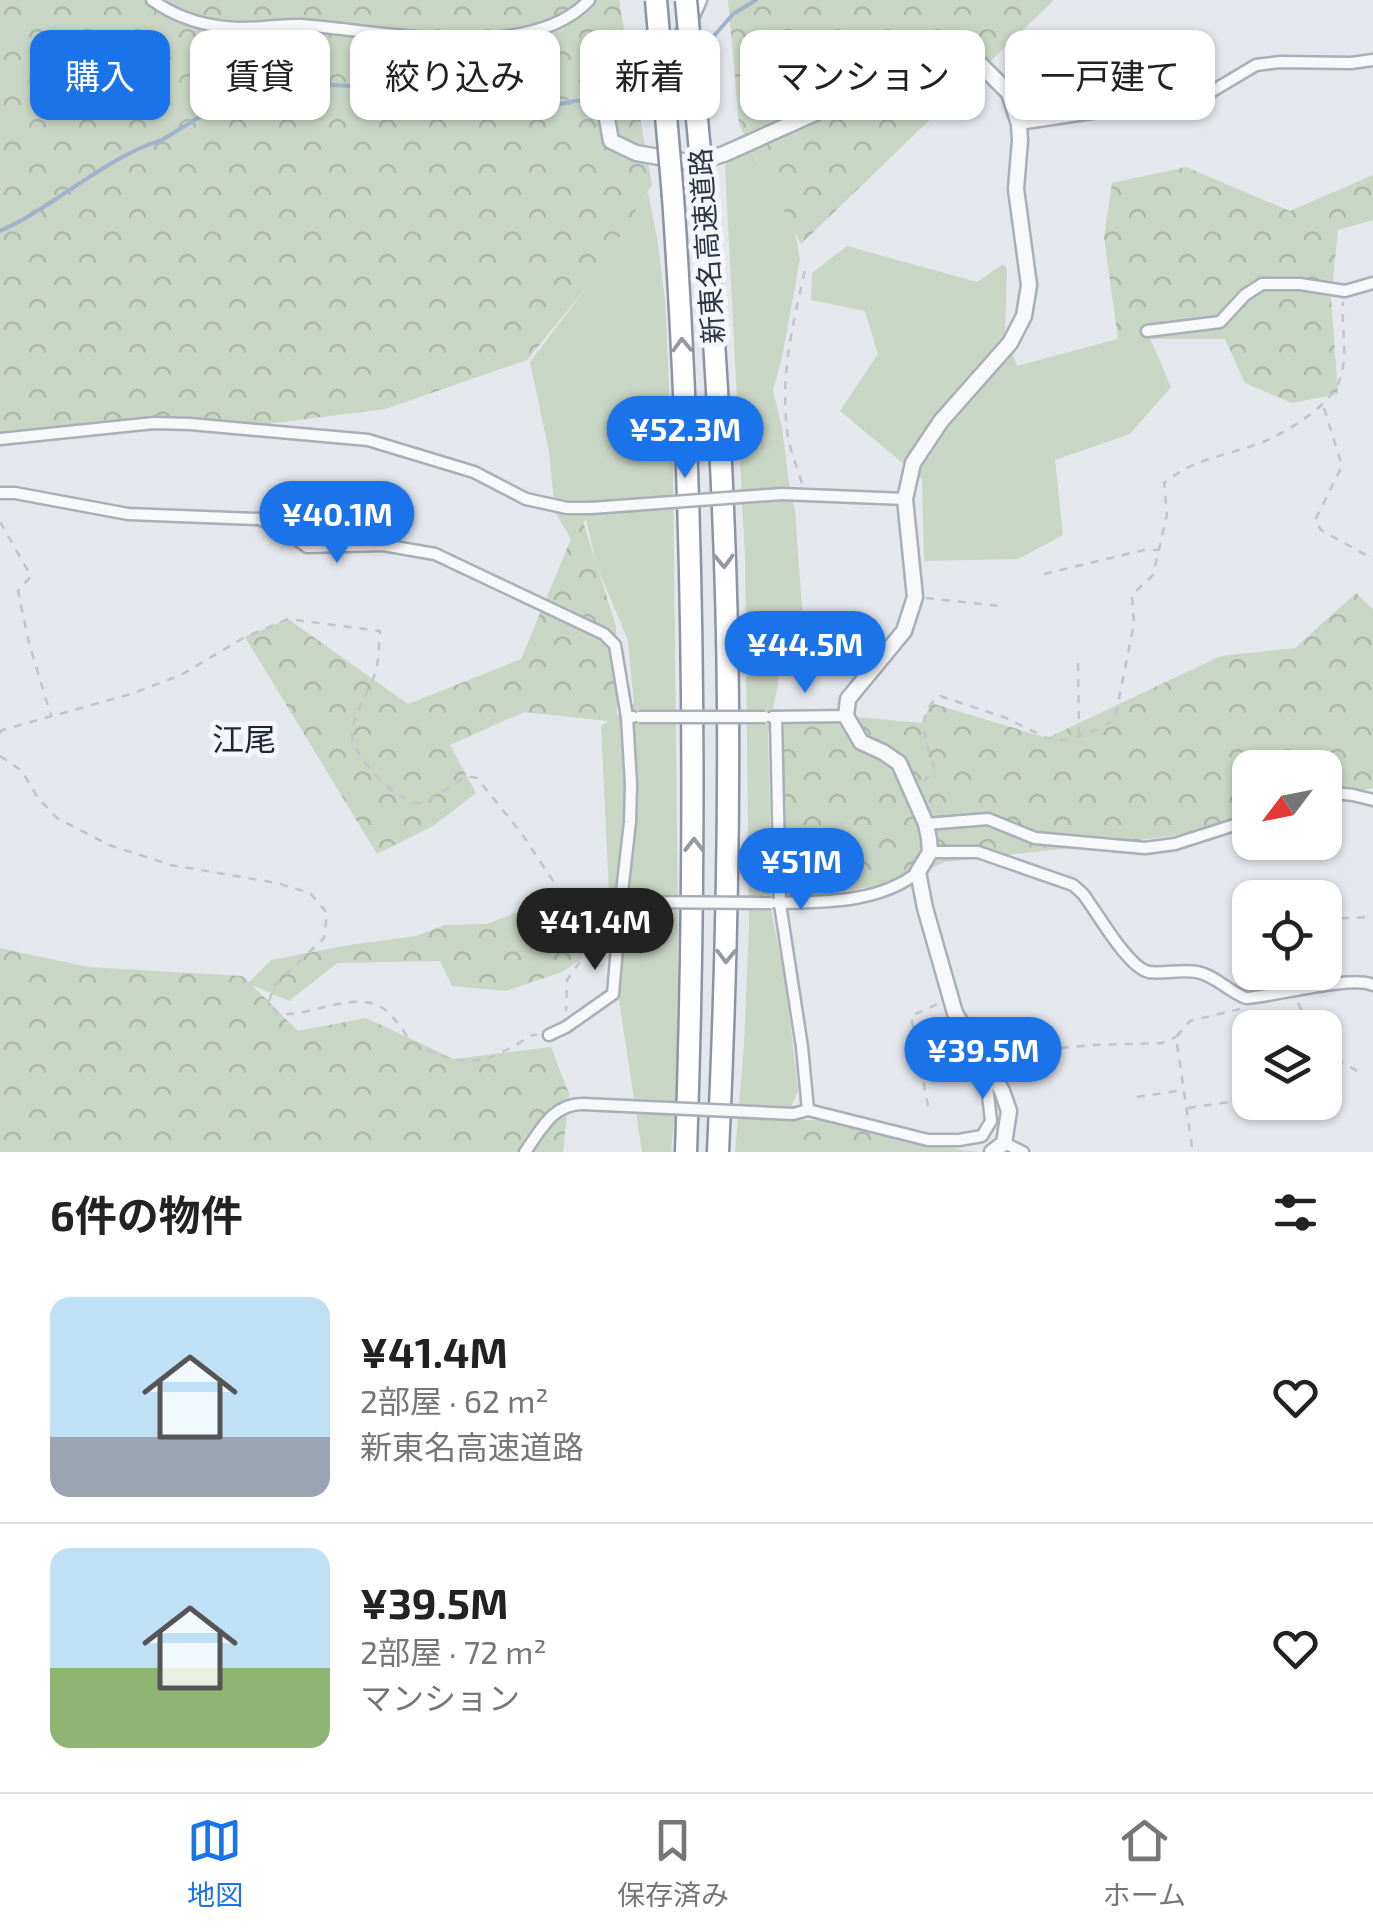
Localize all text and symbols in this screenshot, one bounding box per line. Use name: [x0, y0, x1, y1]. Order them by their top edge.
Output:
chip: 購入: [30, 30, 170, 120]
chip: 賃貸: [190, 30, 330, 120]
chip: 絞り込み: [350, 30, 560, 120]
chip: 新着: [580, 30, 720, 120]
chip: マンション: [740, 30, 985, 120]
chip: 一戸建て: [1005, 30, 1215, 120]
street label: 新東名高速道路: [682, 147, 730, 345]
one-way arrow: [672, 336, 693, 352]
pin: ¥52.3M: [604, 396, 766, 481]
text: ¥52.3M: [629, 409, 741, 447]
pin: ¥40.1M: [256, 481, 418, 566]
text: ¥40.1M: [281, 494, 393, 532]
one-way arrow: [714, 553, 735, 569]
pin: ¥44.5M: [724, 611, 886, 696]
text: ¥44.5M: [747, 624, 863, 662]
district label: 江尾: [212, 719, 276, 757]
north arrow: [1232, 750, 1342, 860]
map controls: [1232, 750, 1342, 1120]
pin: ¥51M: [742, 828, 860, 913]
one-way arrow: [683, 836, 705, 852]
text: ¥51M: [760, 841, 842, 879]
button: locate: [1232, 880, 1342, 990]
pin: ¥41.4M: [514, 888, 676, 973]
text: ¥41.4M: [539, 901, 651, 939]
one-way arrow: [715, 948, 736, 964]
button: layers: [1232, 1010, 1342, 1120]
pin: ¥39.5M: [902, 1017, 1064, 1102]
text: ¥39.5M: [926, 1030, 1040, 1068]
icon: filters: [1268, 1185, 1323, 1240]
text: 6件の物件: [50, 1189, 243, 1239]
text: ¥41.4M: [360, 1326, 508, 1376]
icon: home: [130, 1337, 250, 1457]
icon: heart: [1268, 1370, 1323, 1425]
text: 2部屋 · 62 m²: [360, 1381, 549, 1419]
text: 新東名高速道路: [360, 1427, 584, 1465]
text: ¥39.5M: [360, 1577, 508, 1627]
icon: home: [130, 1588, 250, 1708]
icon: heart: [1268, 1621, 1323, 1676]
text: 2部屋 · 72 m²: [360, 1632, 547, 1670]
text: マンション: [360, 1678, 520, 1716]
tab: 地図: [187, 1813, 243, 1913]
tab: 保存済み: [617, 1813, 729, 1913]
tab: ホーム: [1103, 1813, 1186, 1913]

